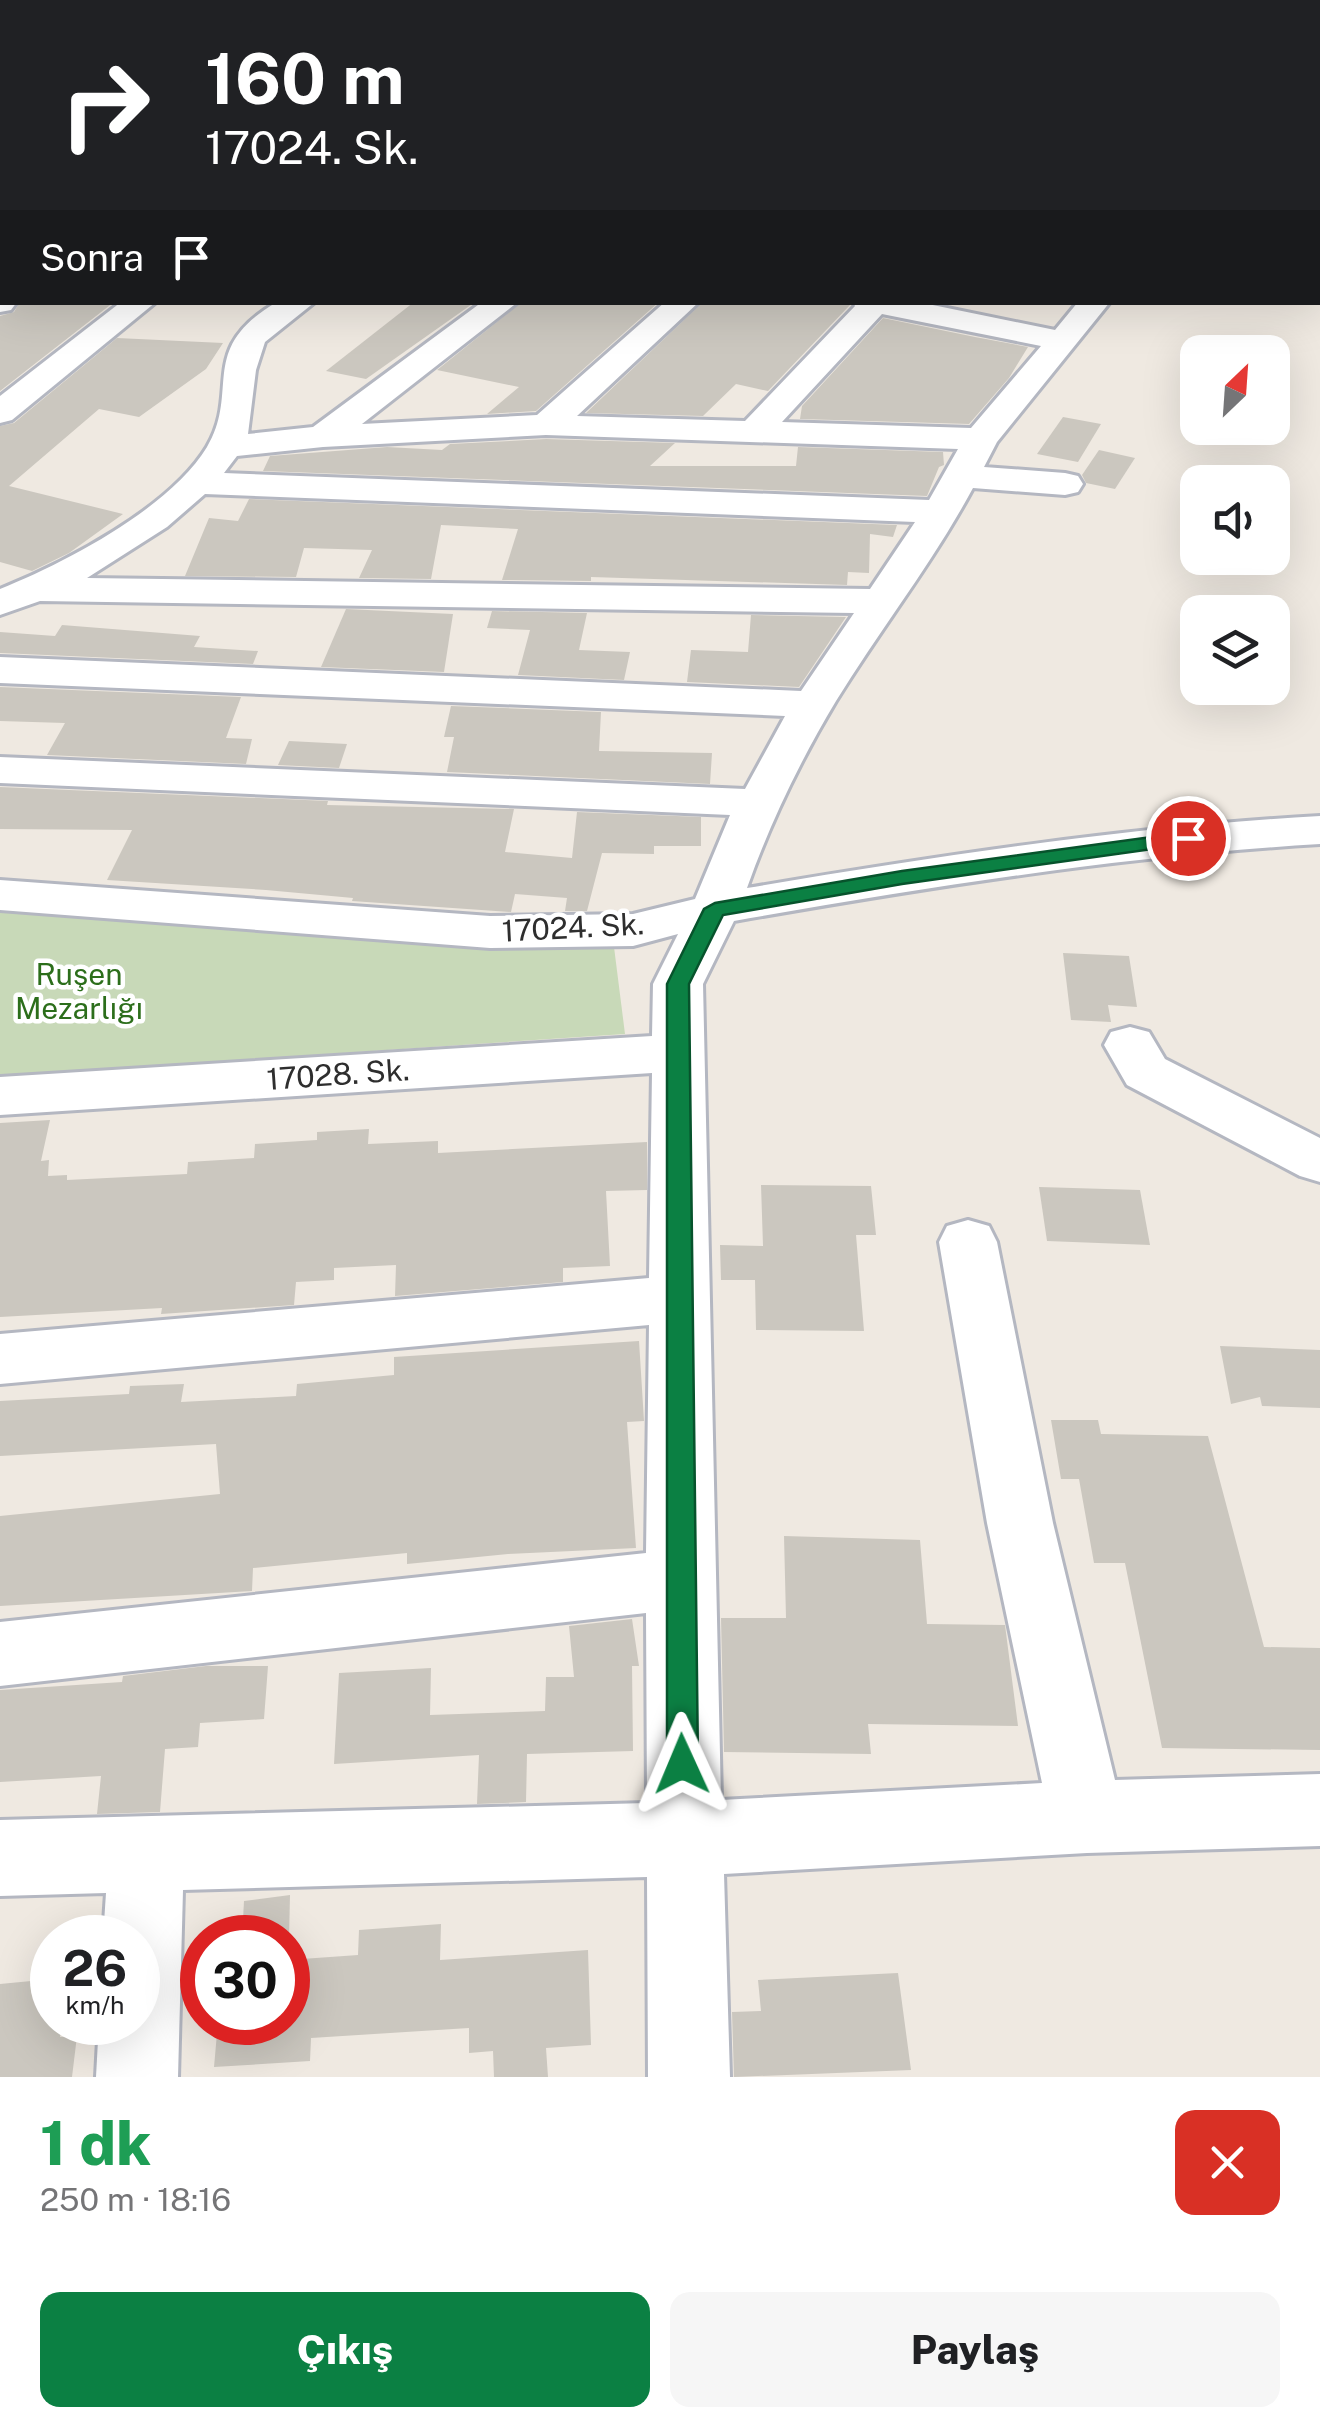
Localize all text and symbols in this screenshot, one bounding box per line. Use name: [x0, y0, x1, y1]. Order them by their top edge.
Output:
text: 160 m: [205, 37, 405, 120]
icon: right: [40, 40, 170, 170]
text: 17024. Sk.: [205, 121, 418, 174]
icon: arrive: [164, 230, 219, 285]
text: Sonra: [40, 235, 144, 280]
north arrow: [1180, 335, 1290, 445]
map controls: [1180, 335, 1290, 705]
button: sound: [1180, 465, 1290, 575]
button: layers: [1180, 595, 1290, 705]
pin: [1146, 796, 1231, 881]
icon: arrive: [1161, 811, 1216, 866]
street label: 17024. Sk.: [501, 905, 645, 949]
park label: Ruşen Mezarlığı: [15, 956, 143, 1026]
street label: 17028. Sk.: [265, 1051, 410, 1097]
position arrow: [630, 1712, 734, 1816]
speed limit sign: 30: [180, 1915, 310, 2045]
text: 26: [63, 1938, 127, 1997]
text: km/h: [66, 1990, 124, 2020]
text: 1 dk: [40, 2108, 151, 2179]
button: close: [1175, 2110, 1280, 2215]
text: 250 m · 18:16: [40, 2181, 231, 2218]
button: Çıkış: [40, 2292, 650, 2407]
button: Paylaş: [670, 2292, 1280, 2407]

